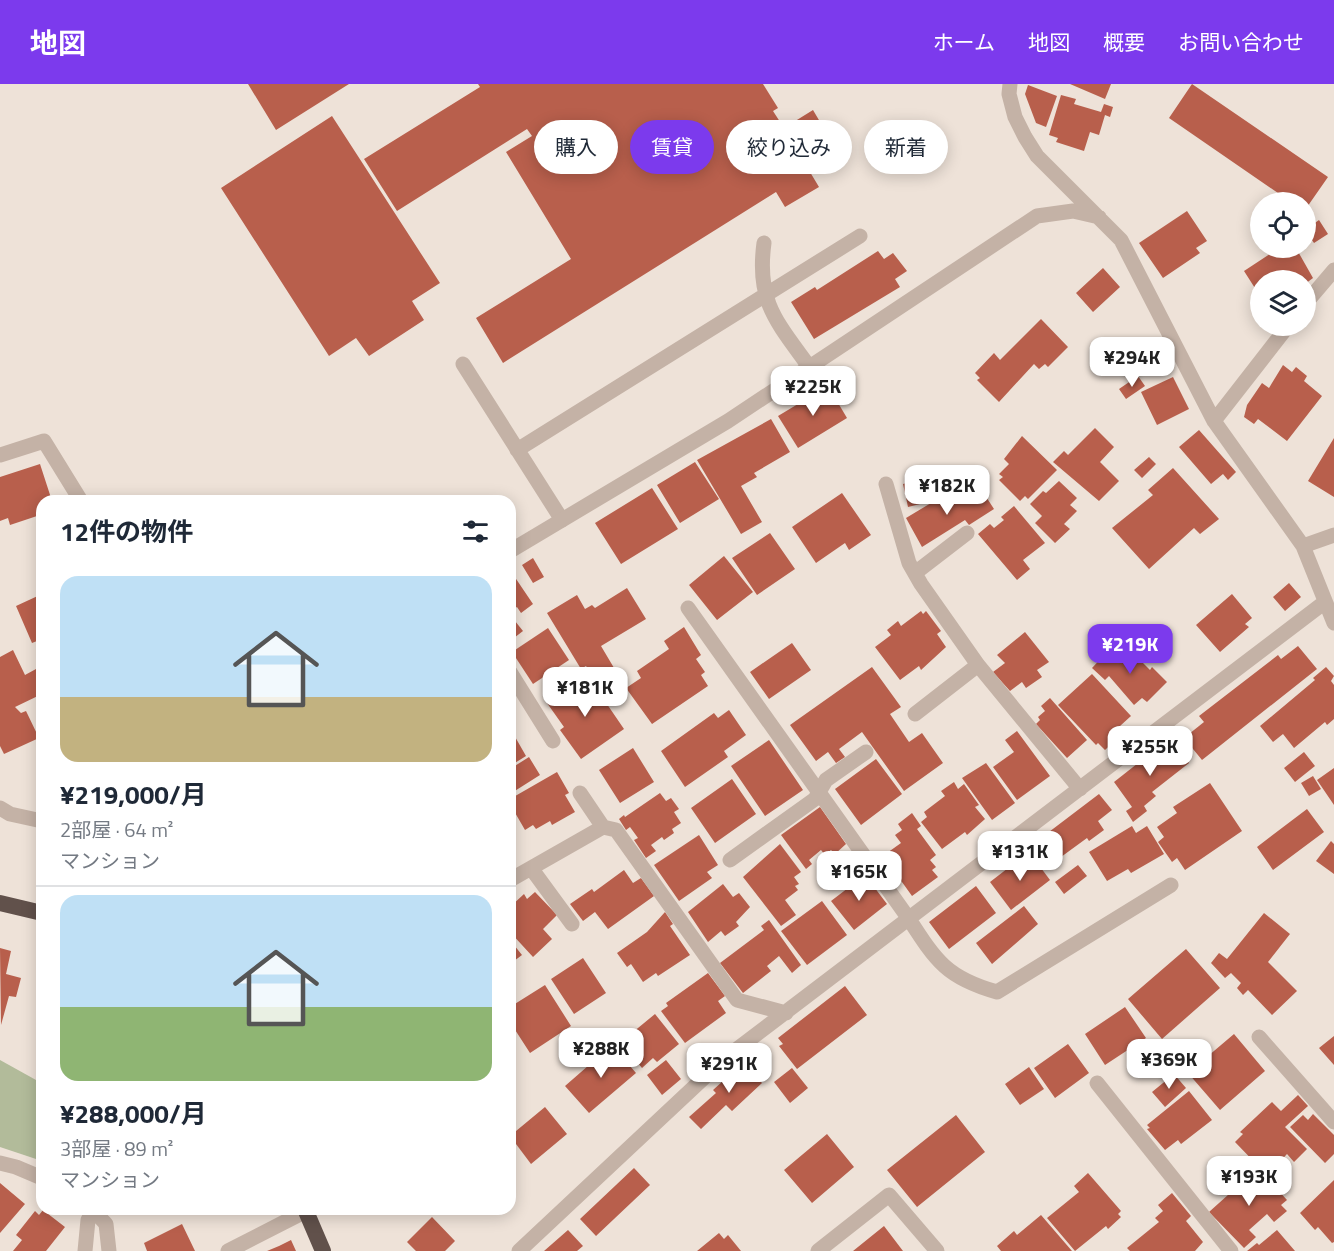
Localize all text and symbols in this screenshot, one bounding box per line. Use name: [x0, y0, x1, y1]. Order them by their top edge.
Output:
text: 地図: [30, 21, 86, 64]
text: ホーム: [933, 26, 995, 58]
text: 地図: [1028, 26, 1070, 58]
text: 概要: [1103, 26, 1145, 58]
text: お問い合わせ: [1178, 26, 1304, 58]
chip: 購入: [534, 120, 618, 174]
chip: 賃貸: [630, 120, 714, 174]
chip: 絞り込み: [726, 120, 852, 174]
chip: 新着: [864, 120, 948, 174]
map controls: [1250, 192, 1316, 336]
button: locate: [1250, 192, 1316, 258]
button: layers: [1250, 270, 1316, 336]
pin: ¥294K: [1090, 337, 1174, 388]
text: ¥294K: [1104, 341, 1160, 372]
pin: ¥225K: [771, 366, 855, 417]
text: ¥225K: [785, 370, 841, 401]
pin: ¥182K: [905, 465, 989, 516]
text: ¥182K: [919, 469, 975, 500]
text: 12件の物件: [60, 512, 193, 551]
icon: filters: [459, 515, 492, 548]
icon: home: [222, 615, 330, 723]
pin: ¥219K: [1088, 624, 1172, 675]
text: ¥219K: [1102, 628, 1158, 659]
pin: ¥181K: [543, 667, 627, 718]
text: ¥181K: [557, 671, 613, 702]
pin: ¥255K: [1108, 726, 1192, 777]
text: ¥255K: [1122, 730, 1178, 761]
text: ¥219,000/月: [60, 775, 207, 814]
text: 2部屋 · 64 m²: [60, 814, 173, 845]
pin: ¥131K: [978, 831, 1062, 882]
text: ¥131K: [992, 835, 1048, 866]
text: マンション: [60, 845, 160, 876]
pin: ¥165K: [817, 851, 901, 902]
text: ¥165K: [831, 855, 887, 886]
icon: home: [222, 934, 330, 1042]
pin: ¥288K: [559, 1028, 643, 1079]
text: ¥288K: [573, 1032, 629, 1063]
pin: ¥369K: [1127, 1039, 1211, 1090]
pin: ¥291K: [687, 1043, 771, 1094]
text: ¥369K: [1141, 1043, 1197, 1074]
text: ¥291K: [701, 1047, 757, 1078]
text: ¥288,000/月: [60, 1094, 207, 1133]
text: 3部屋 · 89 m²: [60, 1133, 173, 1164]
pin: ¥193K: [1207, 1156, 1291, 1207]
text: ¥193K: [1221, 1160, 1277, 1191]
text: マンション: [60, 1164, 160, 1195]

